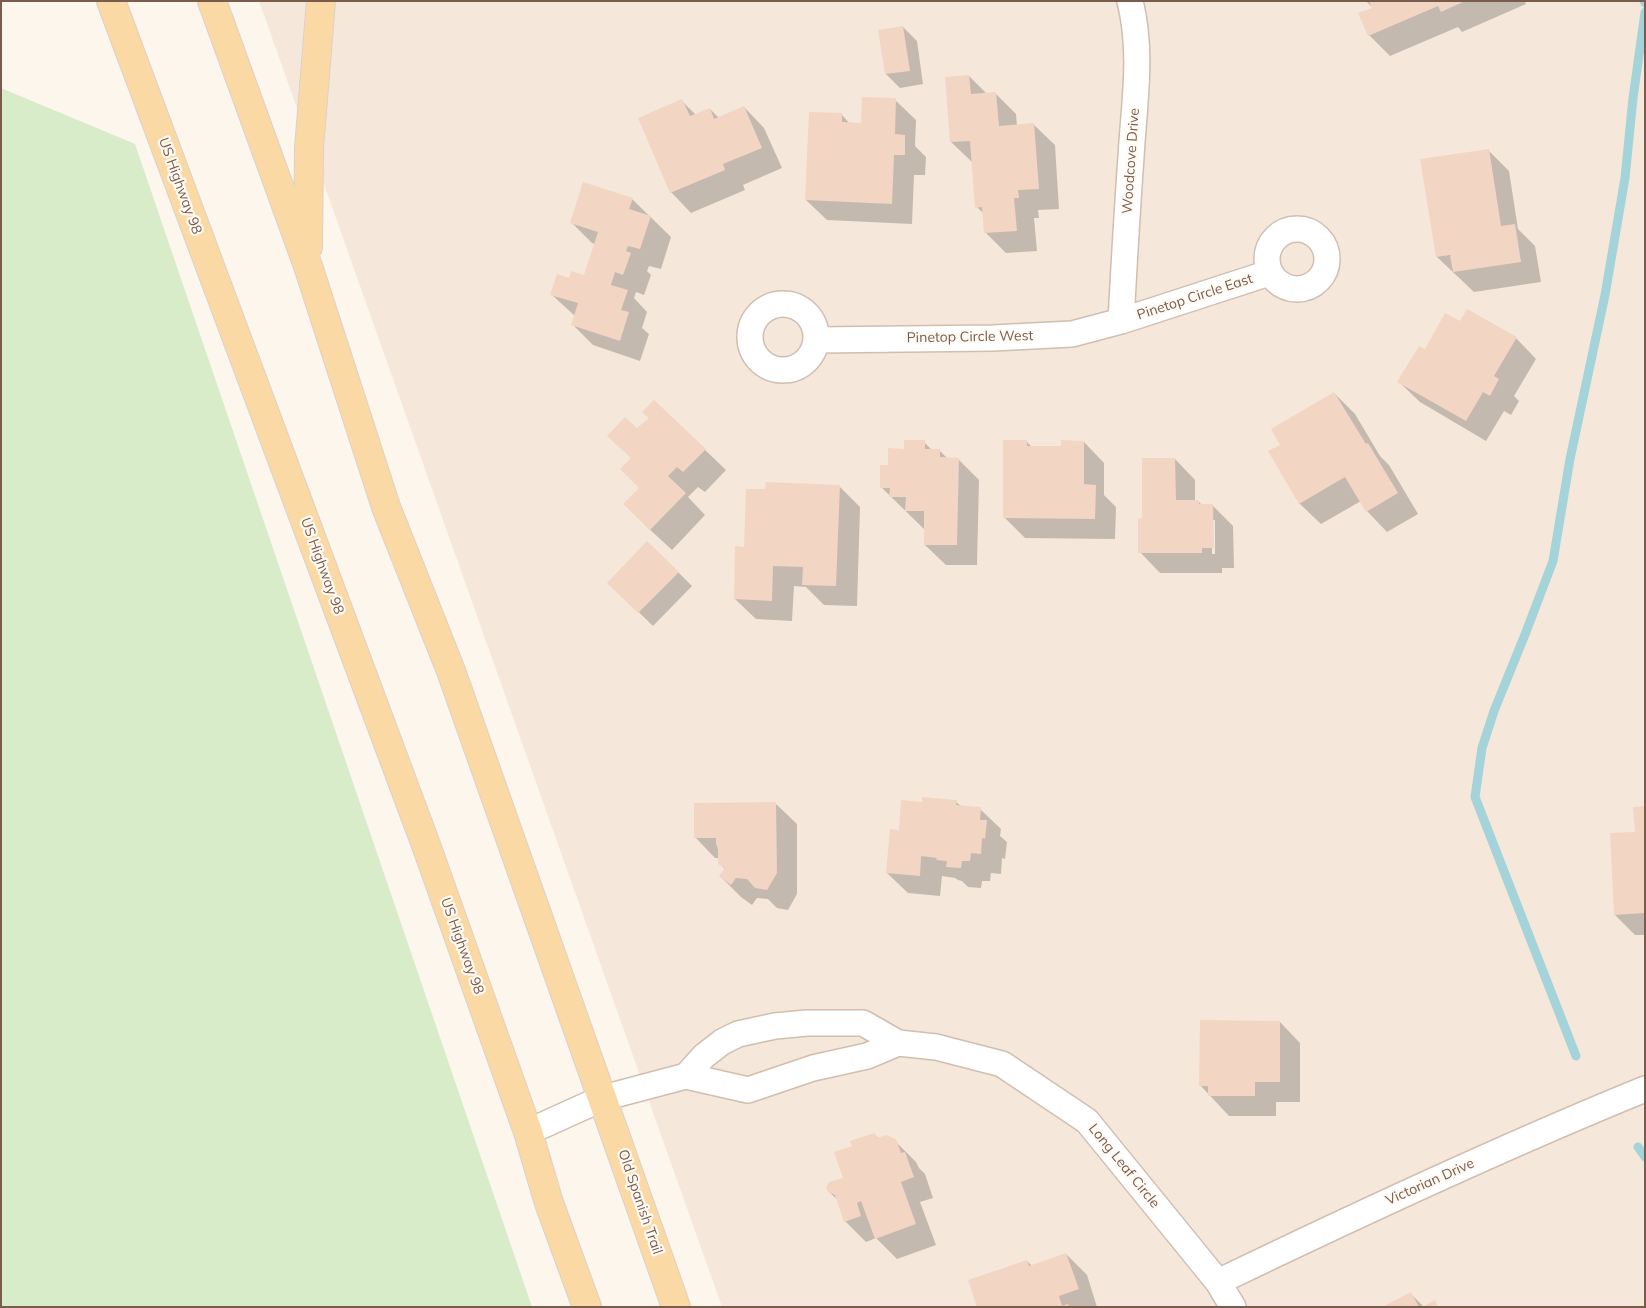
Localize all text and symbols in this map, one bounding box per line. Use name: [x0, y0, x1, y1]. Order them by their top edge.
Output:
street label: Woodcove Drive: [1119, 107, 1143, 215]
street label: US Highway 98: [155, 135, 205, 237]
street label: Pinetop Circle East: [1135, 270, 1255, 324]
street label: Pinetop Circle West: [907, 327, 1033, 347]
street label: US Highway 98: [297, 515, 347, 617]
street label: US Highway 98: [437, 895, 487, 997]
street label: Long Leaf Circle: [1085, 1120, 1163, 1212]
street label: Old Spanish Trail: [614, 1147, 666, 1257]
street label: Victorian Drive: [1383, 1155, 1477, 1209]

